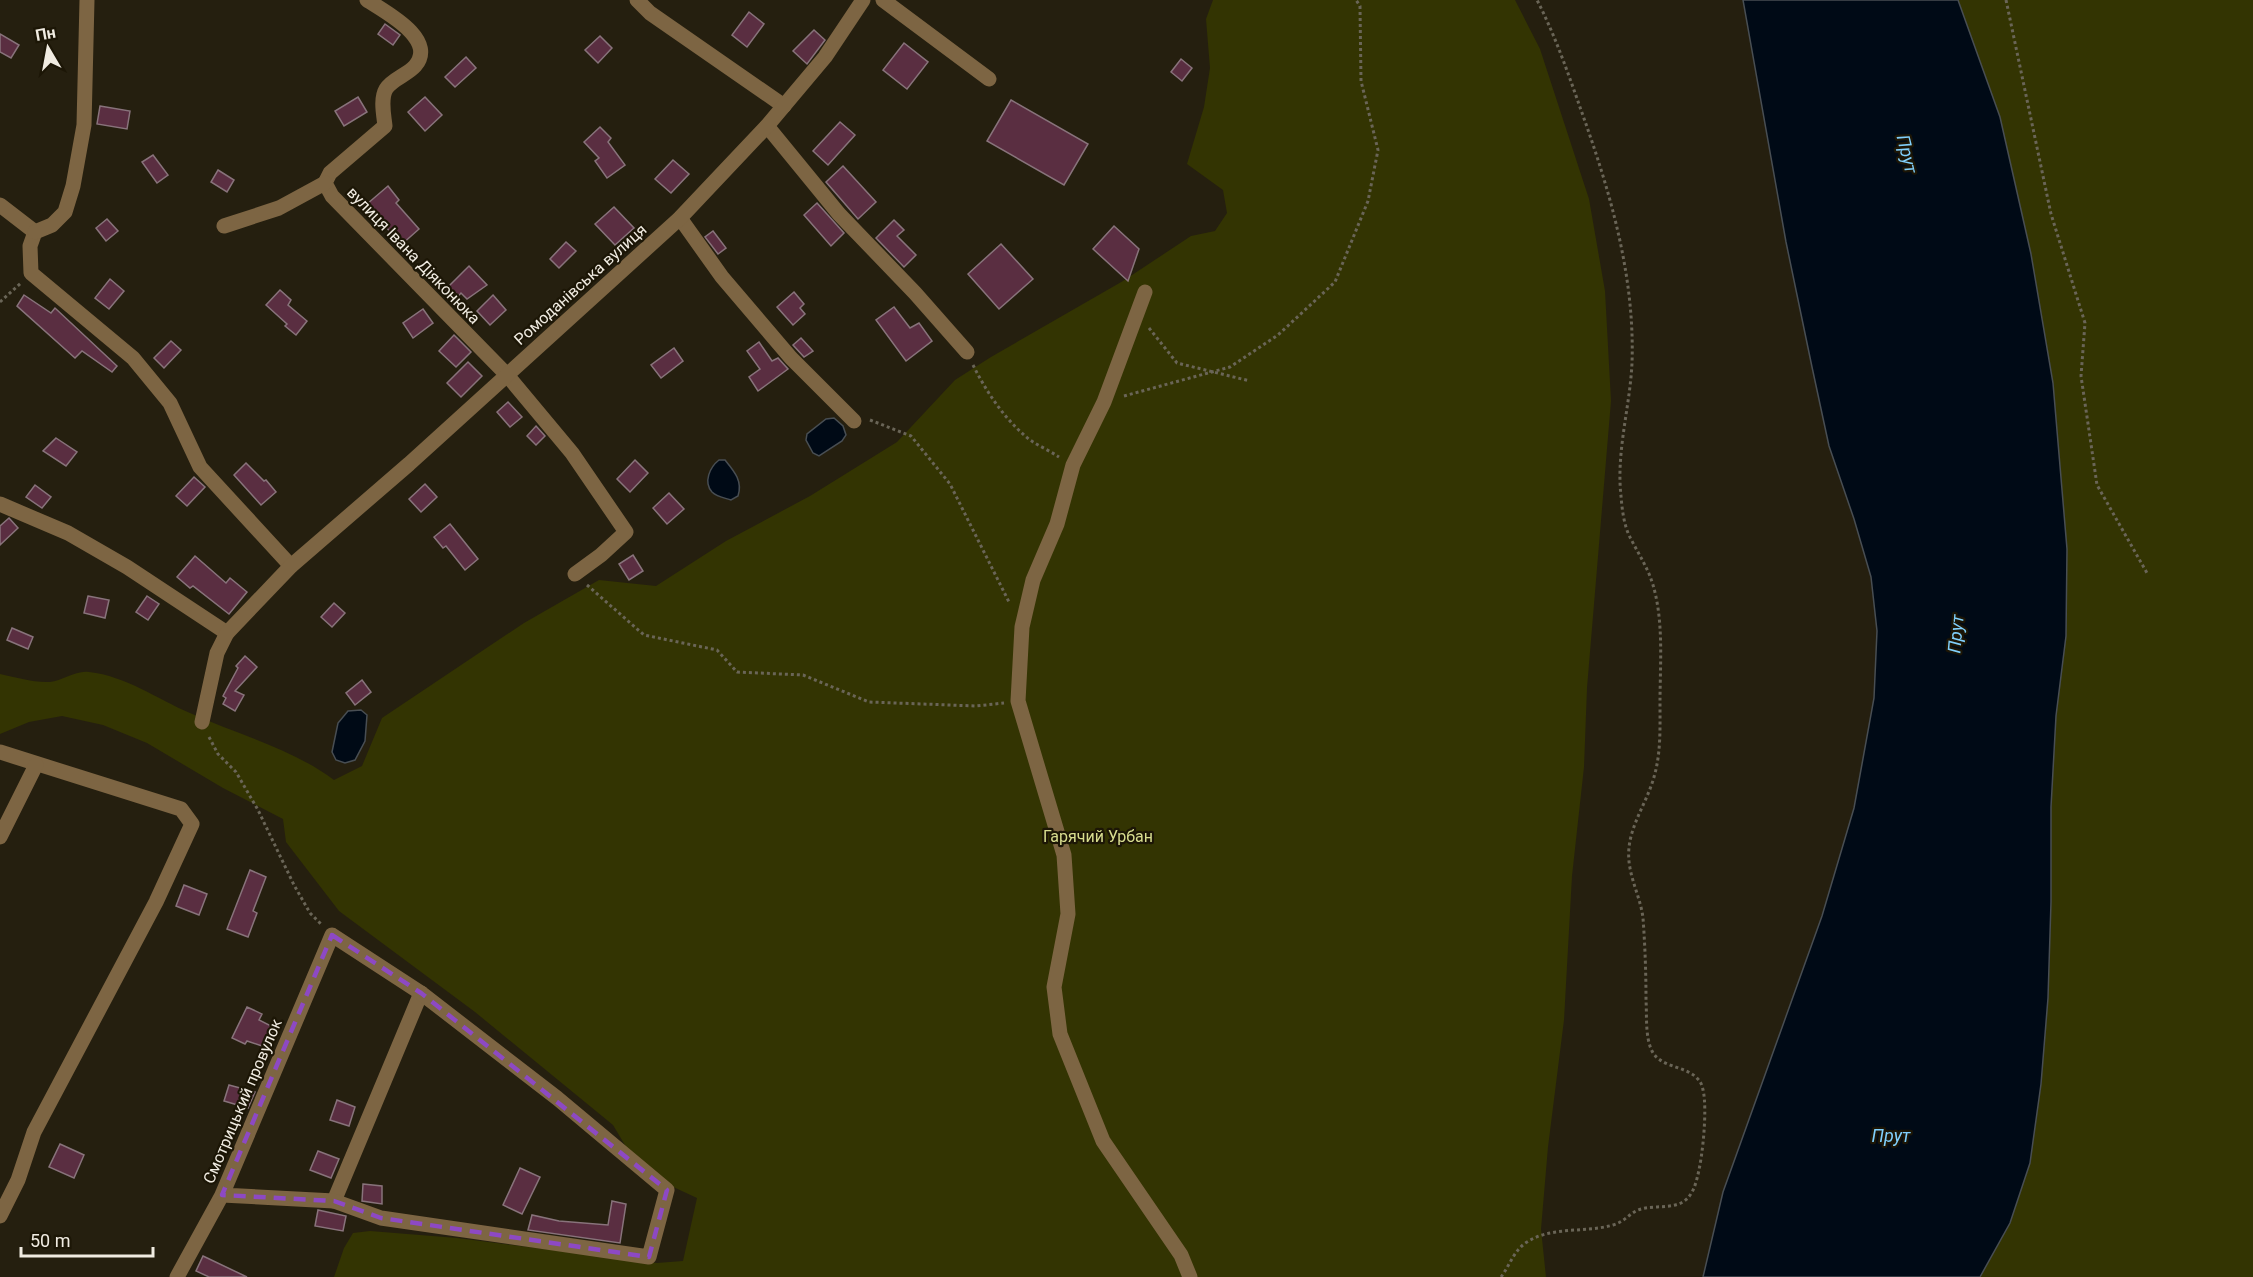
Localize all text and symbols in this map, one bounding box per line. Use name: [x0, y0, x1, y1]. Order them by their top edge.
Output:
north arrow: [18, 18, 78, 78]
text: Пн: [34, 23, 57, 45]
water label: Прут: [1893, 133, 1923, 176]
street label: вулиця Івана Діяконюка: [343, 183, 484, 328]
street label: Ромоданівська вулиця: [510, 220, 650, 349]
water label: Прут: [1943, 613, 1968, 654]
park label: Гарячий Урбан: [1043, 827, 1153, 846]
street label: Смотрицький провулок: [199, 1016, 286, 1186]
water label: Прут: [1872, 1125, 1911, 1146]
scale bar: [21, 1220, 153, 1258]
text: 50 m: [30, 1230, 70, 1251]

